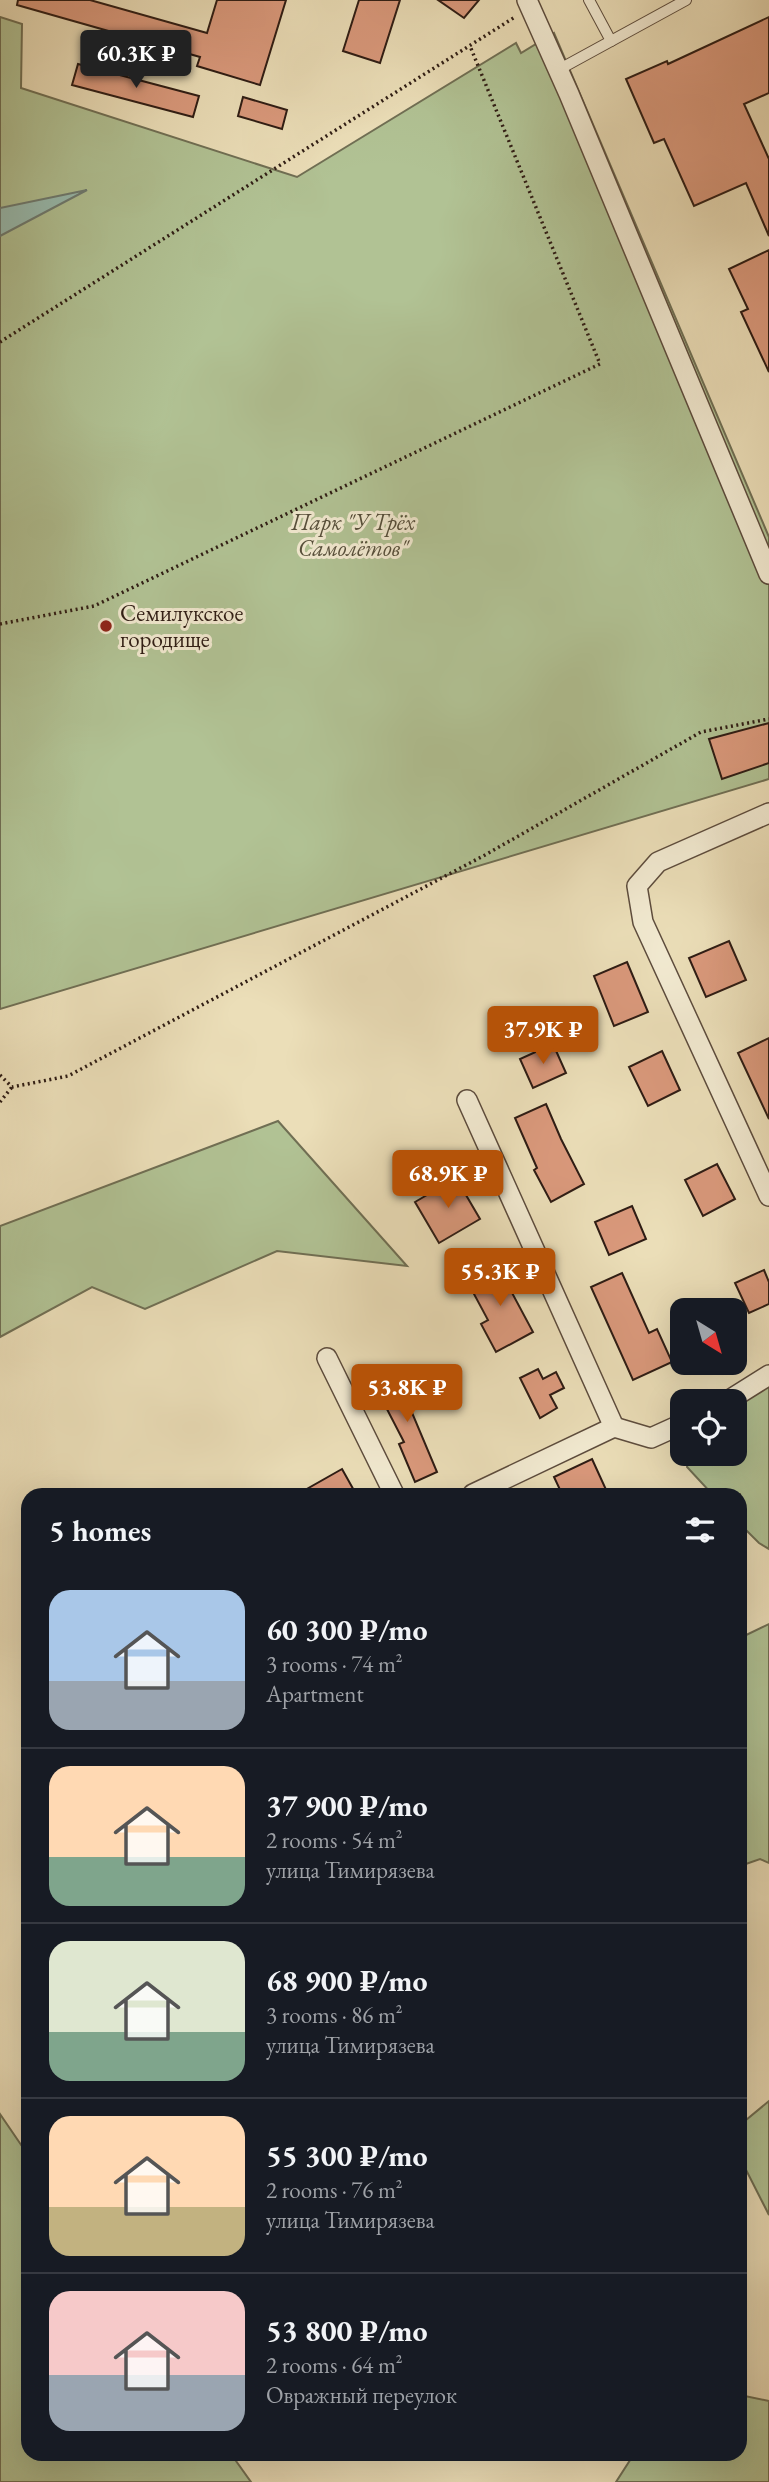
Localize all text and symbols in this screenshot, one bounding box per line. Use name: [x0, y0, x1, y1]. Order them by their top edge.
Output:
pin: 60.3K ₽: [71, 31, 201, 90]
text: 60.3K ₽: [96, 38, 176, 68]
park label: Парк "У Трёх Самолётов": [290, 507, 416, 563]
place label: Семилукское городище: [120, 598, 243, 654]
marker: Семилукское городище: [98, 618, 114, 634]
pin: 37.9K ₽: [478, 1006, 608, 1066]
text: 37.9K ₽: [503, 1014, 583, 1044]
pin: 68.9K ₽: [383, 1150, 513, 1210]
text: 68.9K ₽: [408, 1158, 488, 1188]
pin: 55.3K ₽: [435, 1248, 565, 1308]
text: 55.3K ₽: [460, 1256, 540, 1286]
north arrow: [670, 1298, 747, 1376]
map controls: [670, 1298, 747, 1466]
pin: 53.8K ₽: [342, 1364, 472, 1424]
text: 53.8K ₽: [367, 1372, 447, 1402]
button: locate: [670, 1389, 747, 1466]
text: 5 homes: [49, 1511, 151, 1550]
icon: filters: [681, 1511, 719, 1549]
text: 60 300 ₽/mo: [266, 1610, 428, 1649]
icon: home: [105, 1618, 189, 1702]
text: 3 rooms · 74 m²: [266, 1649, 403, 1679]
text: Apartment: [266, 1679, 364, 1709]
text: 37 900 ₽/mo: [266, 1786, 428, 1825]
icon: home: [105, 1794, 189, 1878]
text: 2 rooms · 54 m²: [266, 1825, 403, 1855]
text: улица Тимирязева: [266, 1855, 435, 1885]
text: 68 900 ₽/mo: [266, 1961, 428, 2000]
icon: home: [105, 1969, 189, 2053]
text: 3 rooms · 86 m²: [266, 2000, 403, 2030]
text: улица Тимирязева: [266, 2030, 435, 2060]
text: 55 300 ₽/mo: [266, 2136, 428, 2175]
icon: home: [105, 2144, 189, 2228]
text: 2 rooms · 76 m²: [266, 2175, 403, 2205]
text: улица Тимирязева: [266, 2205, 435, 2235]
text: 53 800 ₽/mo: [266, 2311, 428, 2350]
icon: home: [105, 2319, 189, 2403]
text: 2 rooms · 64 m²: [266, 2350, 403, 2380]
text: Овражный переулок: [266, 2380, 457, 2410]

